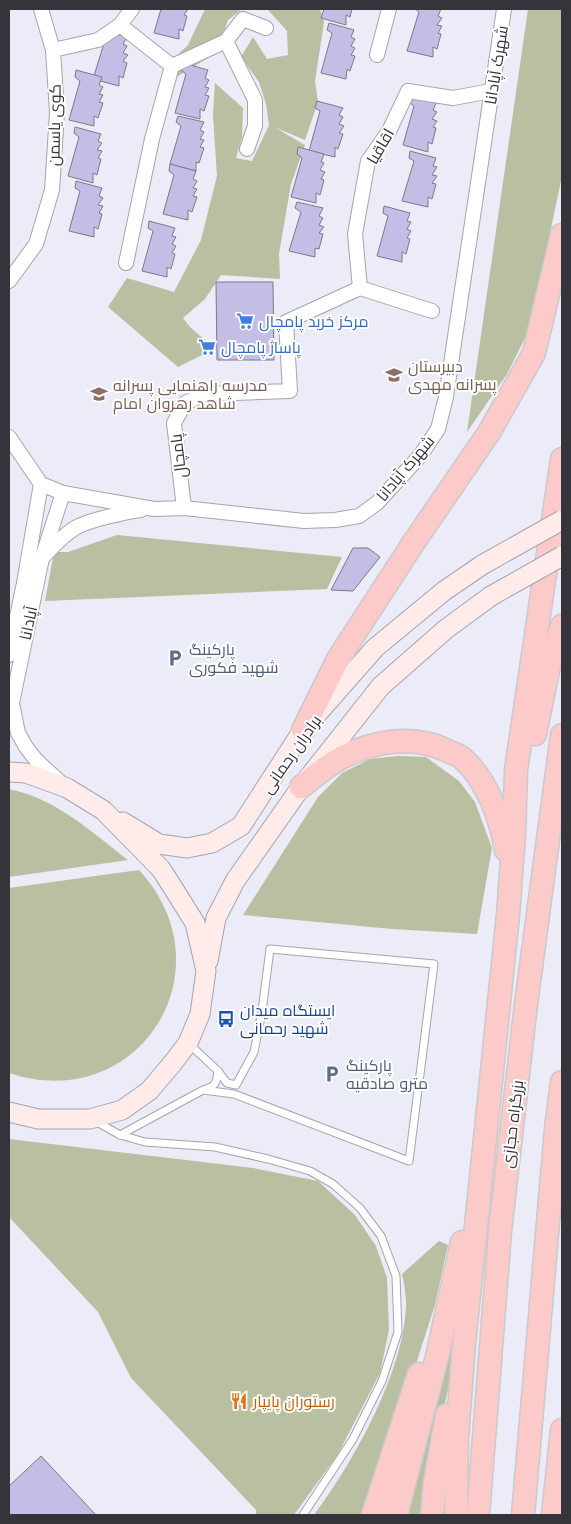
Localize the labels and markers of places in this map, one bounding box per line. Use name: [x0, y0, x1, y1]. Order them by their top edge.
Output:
supermarket icon: مرکز خرید پامچال: [235, 311, 255, 331]
place label: مرکز خرید پامچال: [259, 311, 368, 333]
supermarket icon: پاساژ پامچال: [197, 337, 217, 357]
place label: پاساژ پامچال: [221, 337, 302, 359]
place label: دبیرستان پسرانه مهدی: [408, 356, 497, 396]
school or university icon: دبیرستان پسرانه مهدی: [384, 365, 404, 385]
place label: مدرسه راهنمایی پسرانه شاهد رهروان امام: [113, 375, 268, 415]
school or university icon: مدرسه راهنمایی پسرانه شاهد رهروان امام: [89, 384, 109, 404]
place label: پارکینگ شهید فکوری: [189, 639, 278, 678]
parking icon: پارکینگ شهید فکوری: [165, 648, 185, 668]
place label: ایستگاه میدان شهید رحمانی: [240, 1000, 335, 1039]
bus stop icon: ایستگاه میدان شهید رحمانی: [216, 1009, 236, 1029]
place label: پارکینگ مترو صادقیه: [346, 1055, 428, 1093]
parking icon: پارکینگ مترو صادقیه: [322, 1064, 342, 1084]
restaurant icon: رستوران پایپار: [229, 1391, 249, 1411]
place label: رستوران پایپار: [252, 1391, 335, 1413]

